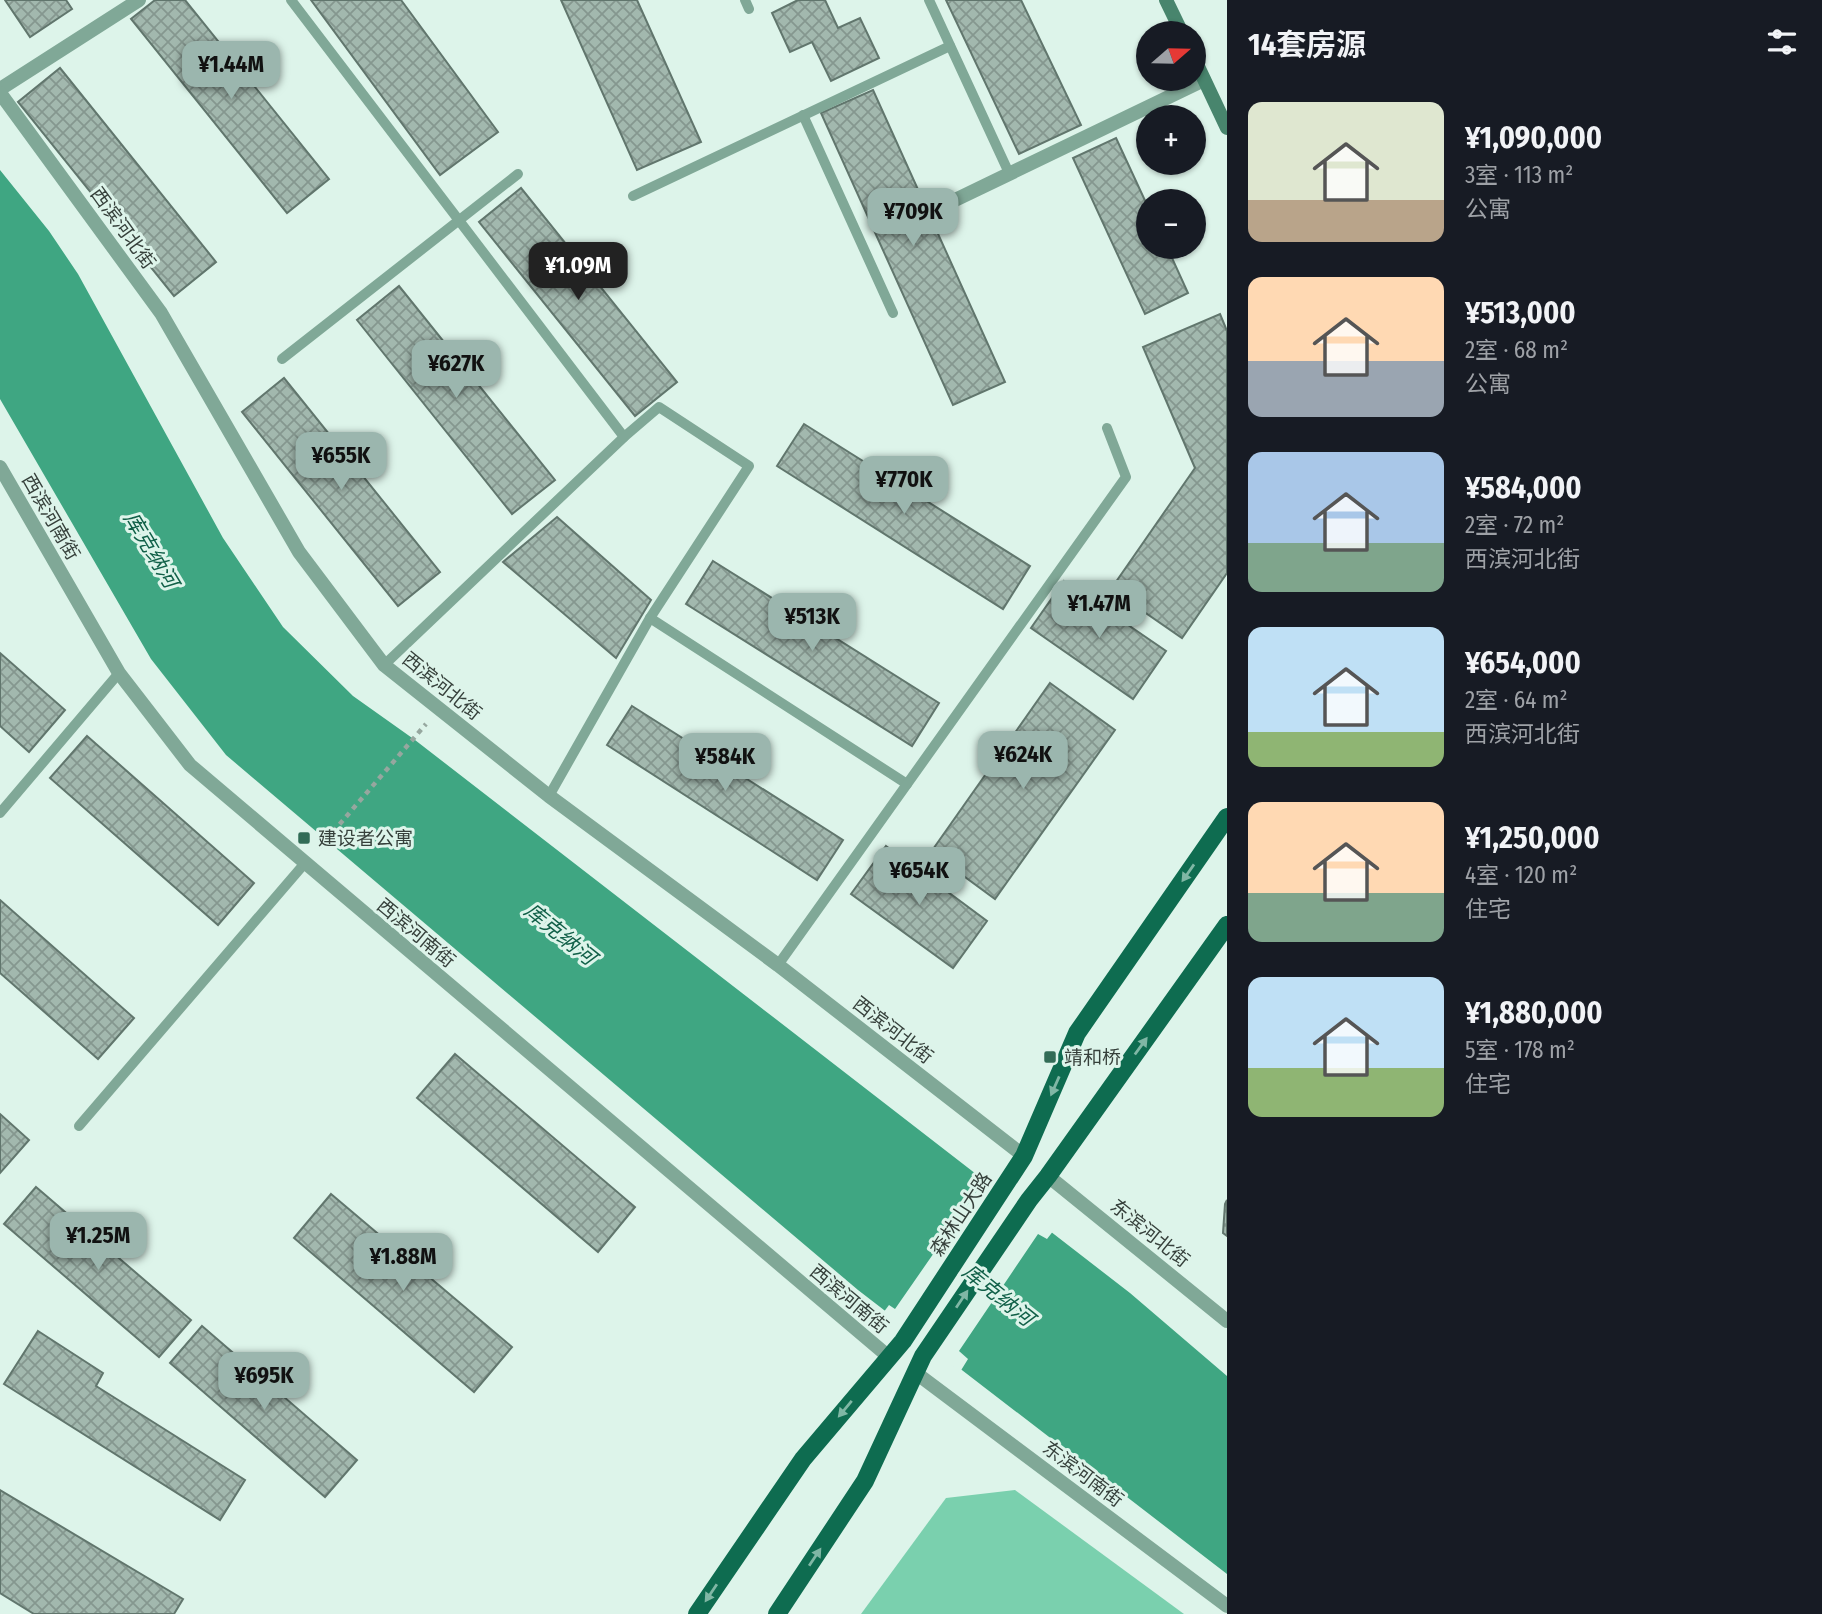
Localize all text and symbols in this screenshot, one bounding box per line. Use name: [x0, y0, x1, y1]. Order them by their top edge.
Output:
north arrow: [1136, 21, 1206, 91]
map controls: [1136, 21, 1206, 259]
icon: filters: [1763, 23, 1801, 61]
text: 14套房源: [1248, 27, 1366, 63]
pin: ¥1.44M: [174, 42, 288, 101]
text: ¥1.44M: [198, 50, 264, 78]
button: +: [1136, 105, 1206, 175]
text: ¥1,090,000: [1465, 120, 1602, 156]
icon: home: [1304, 130, 1388, 214]
text: 3室 · 113 m²: [1465, 161, 1573, 189]
street label: 西滨河北街: [86, 183, 160, 273]
pin: ¥709K: [864, 188, 962, 248]
button: −: [1136, 189, 1206, 259]
text: 公寓: [1465, 195, 1511, 223]
text: ¥709K: [883, 197, 943, 225]
pin: ¥1.09M: [521, 243, 635, 302]
text: ¥1.09M: [545, 251, 611, 279]
text: ¥513,000: [1465, 295, 1576, 331]
icon: home: [1304, 305, 1388, 389]
text: 2室 · 68 m²: [1465, 336, 1568, 364]
pin: ¥627K: [407, 340, 505, 400]
text: ¥627K: [428, 349, 484, 377]
text: 公寓: [1465, 370, 1511, 398]
pin: ¥655K: [292, 433, 390, 492]
text: ¥655K: [312, 441, 370, 469]
pin: ¥770K: [855, 456, 953, 516]
text: ¥770K: [875, 465, 933, 493]
street label: 西滨河南街: [17, 470, 85, 564]
text: ¥584,000: [1465, 470, 1582, 506]
icon: home: [1304, 480, 1388, 564]
water label: 库克纳河: [118, 507, 186, 596]
text: 2室 · 72 m²: [1465, 511, 1564, 539]
text: 西滨河北街: [1465, 545, 1580, 573]
pin: ¥1.47M: [1042, 580, 1156, 640]
text: ¥1.47M: [1067, 589, 1131, 617]
pin: ¥513K: [763, 594, 861, 653]
text: ¥513K: [784, 602, 840, 630]
text: ¥654,000: [1465, 645, 1581, 681]
street label: 西滨河北街: [398, 647, 486, 725]
icon: home: [1304, 655, 1388, 739]
text: 2室 · 64 m²: [1465, 686, 1568, 714]
text: 西滨河北街: [1465, 720, 1580, 748]
pin: ¥624K: [974, 732, 1072, 791]
pin: ¥584K: [676, 734, 774, 793]
text: ¥624K: [994, 740, 1052, 768]
text: ¥584K: [695, 742, 755, 770]
text: ¥1,250,000: [1465, 820, 1600, 856]
place label: 建设者公寓: [318, 827, 413, 850]
marker: 建设者公寓: [296, 830, 312, 846]
icon: home: [1304, 830, 1388, 914]
pin: ¥654K: [870, 848, 968, 907]
text: ¥654K: [889, 856, 949, 884]
text: 4室 · 120 m²: [1465, 861, 1577, 889]
one-way arrow: [1181, 864, 1195, 882]
street label: 西滨河南街: [372, 894, 460, 972]
text: 住宅: [1465, 895, 1511, 923]
water label: 库克纳河: [519, 897, 604, 973]
street label: 西滨河北街: [848, 992, 938, 1068]
text: ¥1,880,000: [1465, 995, 1603, 1031]
icon: home: [1304, 1005, 1388, 1089]
text: 5室 · 178 m²: [1465, 1036, 1575, 1064]
one-way arrow: [1134, 1037, 1148, 1055]
place label: 靖和桥: [1064, 1046, 1121, 1069]
marker: 靖和桥: [1042, 1049, 1058, 1065]
text: 住宅: [1465, 1070, 1511, 1098]
one-way arrow: [1049, 1075, 1060, 1096]
street label: 森林山大路: [925, 1168, 997, 1260]
street label: 东滨河北街: [1106, 1194, 1194, 1272]
pin: ¥1.25M: [41, 1212, 155, 1272]
text: ¥1.25M: [66, 1221, 130, 1249]
pin: ¥1.88M: [346, 1234, 460, 1293]
text: ¥1.88M: [369, 1242, 437, 1270]
water label: 库克纳河: [957, 1258, 1042, 1334]
street label: 西滨河南街: [805, 1260, 893, 1338]
one-way arrow: [955, 1289, 968, 1309]
pin: ¥695K: [215, 1352, 313, 1412]
text: ¥695K: [234, 1361, 294, 1389]
one-way arrow: [838, 1401, 853, 1418]
street label: 东滨河南街: [1038, 1436, 1128, 1512]
one-way arrow: [808, 1547, 821, 1567]
one-way arrow: [704, 1584, 718, 1602]

